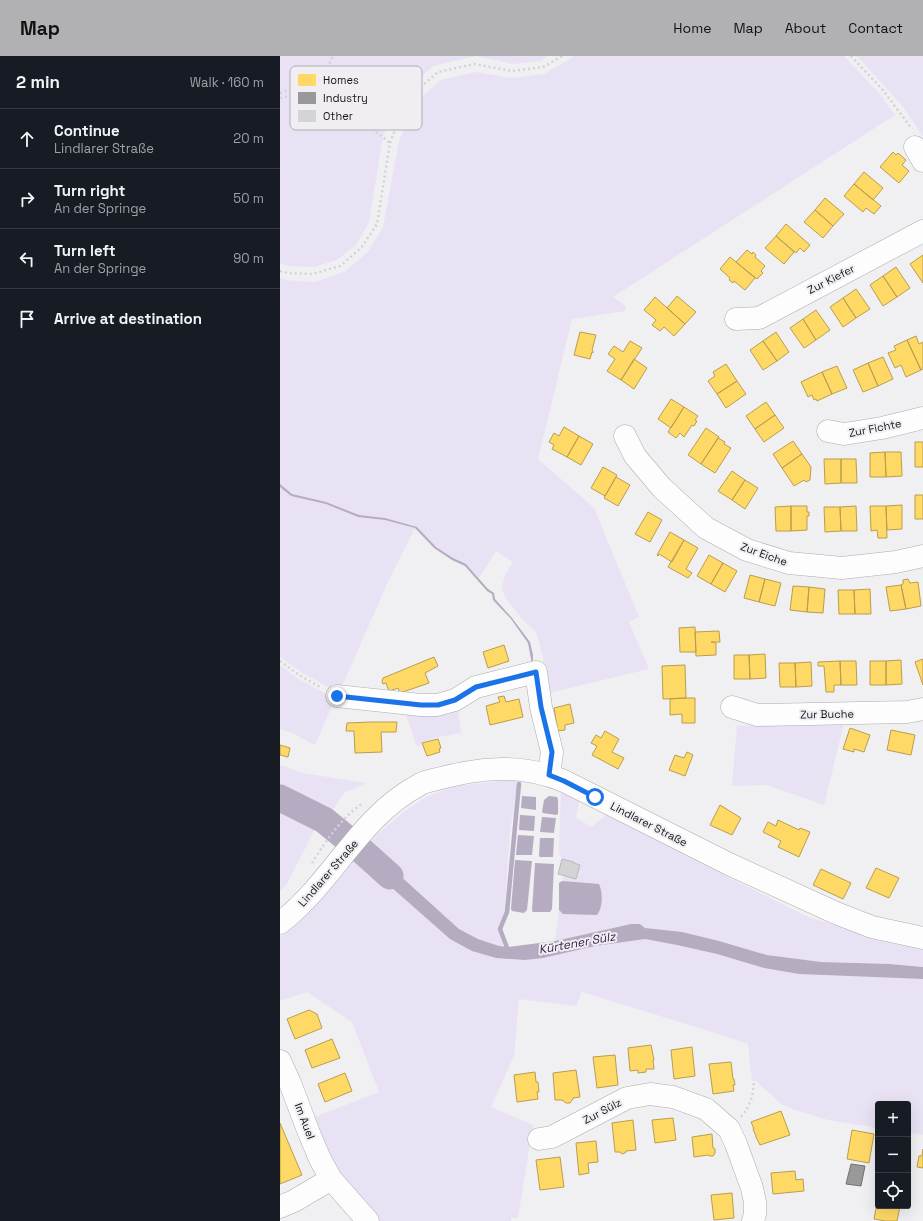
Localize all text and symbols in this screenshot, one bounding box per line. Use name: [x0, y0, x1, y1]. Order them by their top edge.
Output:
text: Map: [20, 16, 60, 41]
text: Home: [673, 19, 711, 37]
text: Map: [733, 19, 763, 37]
text: About: [785, 19, 826, 37]
text: Contact: [848, 19, 903, 37]
legend: [290, 66, 422, 130]
text: 2 min: [16, 71, 60, 93]
text: Homes: [323, 73, 359, 87]
text: Walk · 160 m: [190, 74, 264, 91]
text: Industry: [323, 91, 368, 105]
text: Other: [323, 109, 353, 123]
text: Continue: [54, 121, 120, 140]
icon: ahead: [16, 128, 38, 150]
text: 20 m: [233, 130, 264, 147]
text: Lindlarer Straße: [54, 140, 154, 157]
text: Turn right: [54, 181, 125, 200]
icon: right: [16, 188, 38, 210]
text: 50 m: [233, 190, 264, 207]
text: An der Springe: [54, 200, 146, 217]
text: Turn left: [54, 241, 116, 260]
icon: left: [16, 248, 38, 270]
text: 90 m: [233, 250, 264, 267]
text: An der Springe: [54, 260, 146, 277]
street label: Zur Kiefer: [805, 261, 857, 297]
icon: arrive: [16, 308, 38, 330]
text: Arrive at destination: [54, 309, 202, 328]
street label: Zur Fichte: [848, 416, 902, 440]
street label: Zur Eiche: [739, 539, 789, 569]
route end: [328, 687, 346, 705]
street label: Zur Buche: [800, 707, 854, 721]
route start: [586, 788, 604, 806]
street label: Lindlarer Straße: [608, 799, 690, 849]
street label: Lindlarer Straße: [295, 837, 361, 909]
water label: Kürtener Sülz: [537, 928, 617, 958]
street label: Zur Sülz: [580, 1095, 624, 1127]
street label: Im Auel: [292, 1101, 318, 1141]
map controls: [875, 1101, 911, 1209]
button: +: [875, 1101, 911, 1137]
button: −: [875, 1137, 911, 1173]
button: locate: [875, 1173, 911, 1209]

